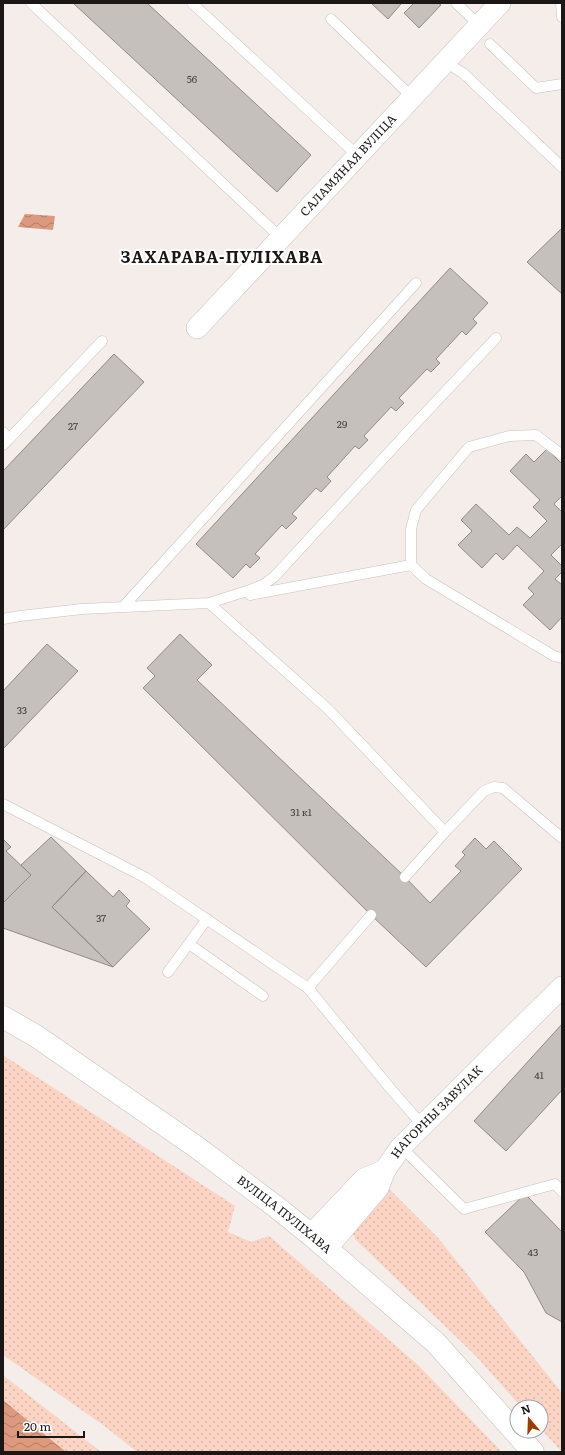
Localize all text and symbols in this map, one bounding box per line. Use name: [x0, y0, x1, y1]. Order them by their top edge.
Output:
house number: 56: [187, 71, 198, 86]
street label: САЛАМЯНАЯ ВУЛІЦА: [295, 110, 400, 220]
district label: ЗАХАРАВА-ПУЛІХАВА: [121, 244, 323, 268]
house number: 29: [337, 416, 347, 431]
house number: 27: [68, 418, 78, 433]
house number: 33: [17, 702, 27, 717]
house number: 31 к1: [290, 804, 312, 819]
house number: 37: [96, 910, 106, 925]
street label: НАГОРНЫ ЗАВУЛАК: [386, 1061, 486, 1162]
house number: 41: [534, 1067, 544, 1082]
street label: ВУЛІЦА ПУЛІХАВА: [234, 1171, 336, 1257]
house number: 43: [528, 1244, 538, 1259]
north arrow: [509, 1399, 549, 1439]
text: N: [518, 1400, 532, 1418]
scale bar: [18, 1413, 84, 1439]
text: 20 m: [24, 1417, 51, 1435]

